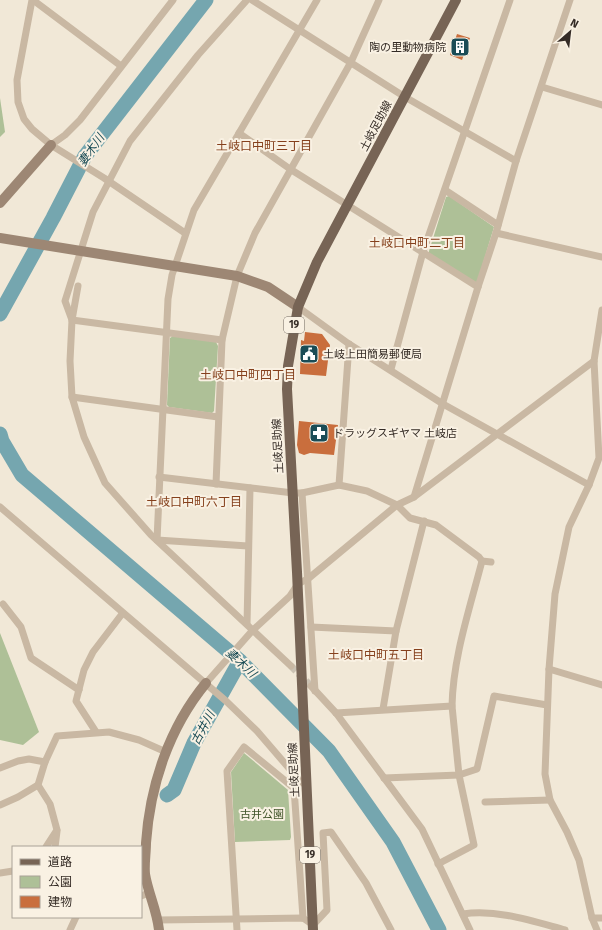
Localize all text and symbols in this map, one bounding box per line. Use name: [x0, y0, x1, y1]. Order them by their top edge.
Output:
north arrow: [550, 12, 590, 52]
text: N: [568, 16, 581, 31]
building icon: 陶の里動物病院: [449, 36, 471, 58]
place label: 陶の里動物病院: [369, 41, 446, 54]
street label: 土岐足助線: [357, 99, 395, 153]
water label: 妻木川: [75, 130, 108, 169]
district label: 土岐口中町三丁目: [216, 139, 312, 153]
district label: 土岐口中町二丁目: [369, 236, 465, 250]
road number: 19: [284, 317, 304, 333]
public building icon: 土岐上田簡易郵便局: [298, 343, 320, 365]
place label: 土岐上田簡易郵便局: [323, 348, 422, 361]
district label: 土岐口中町四丁目: [200, 368, 296, 382]
street label: 土岐足助線: [270, 418, 286, 474]
pharmacy icon: ドラッグスギヤマ 土岐店: [308, 422, 330, 444]
place label: ドラッグスギヤマ 土岐店: [333, 427, 457, 440]
district label: 土岐口中町六丁目: [146, 495, 242, 509]
water label: 妻木川: [223, 646, 260, 682]
district label: 土岐口中町五丁目: [328, 648, 424, 662]
water label: 古井川: [188, 707, 219, 747]
street label: 土岐足助線: [286, 742, 302, 798]
park label: 古井公園: [240, 808, 284, 821]
legend: [12, 846, 142, 918]
road number: 19: [300, 847, 320, 863]
text: 道路: [48, 855, 72, 869]
text: 公園: [48, 875, 72, 889]
text: 建物: [48, 895, 72, 909]

